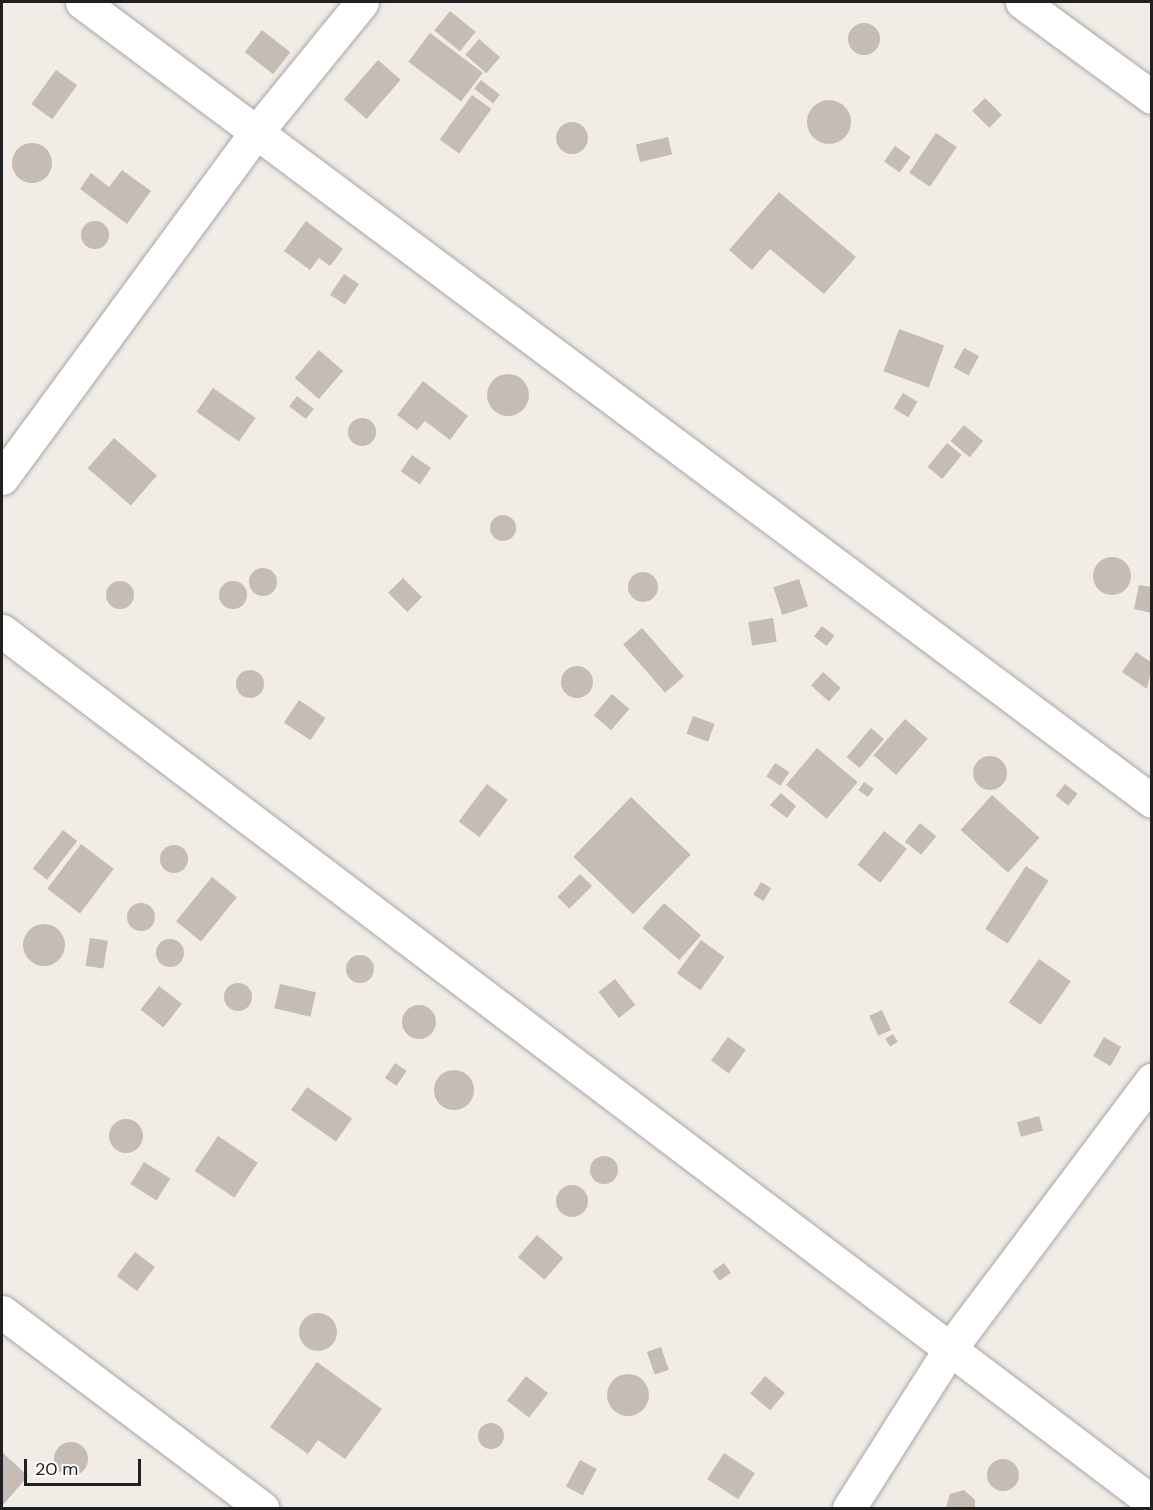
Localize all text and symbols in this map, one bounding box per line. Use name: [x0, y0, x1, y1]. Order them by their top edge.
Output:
scale bar: [27, 1447, 144, 1485]
text: 20 m: [35, 1457, 78, 1481]

